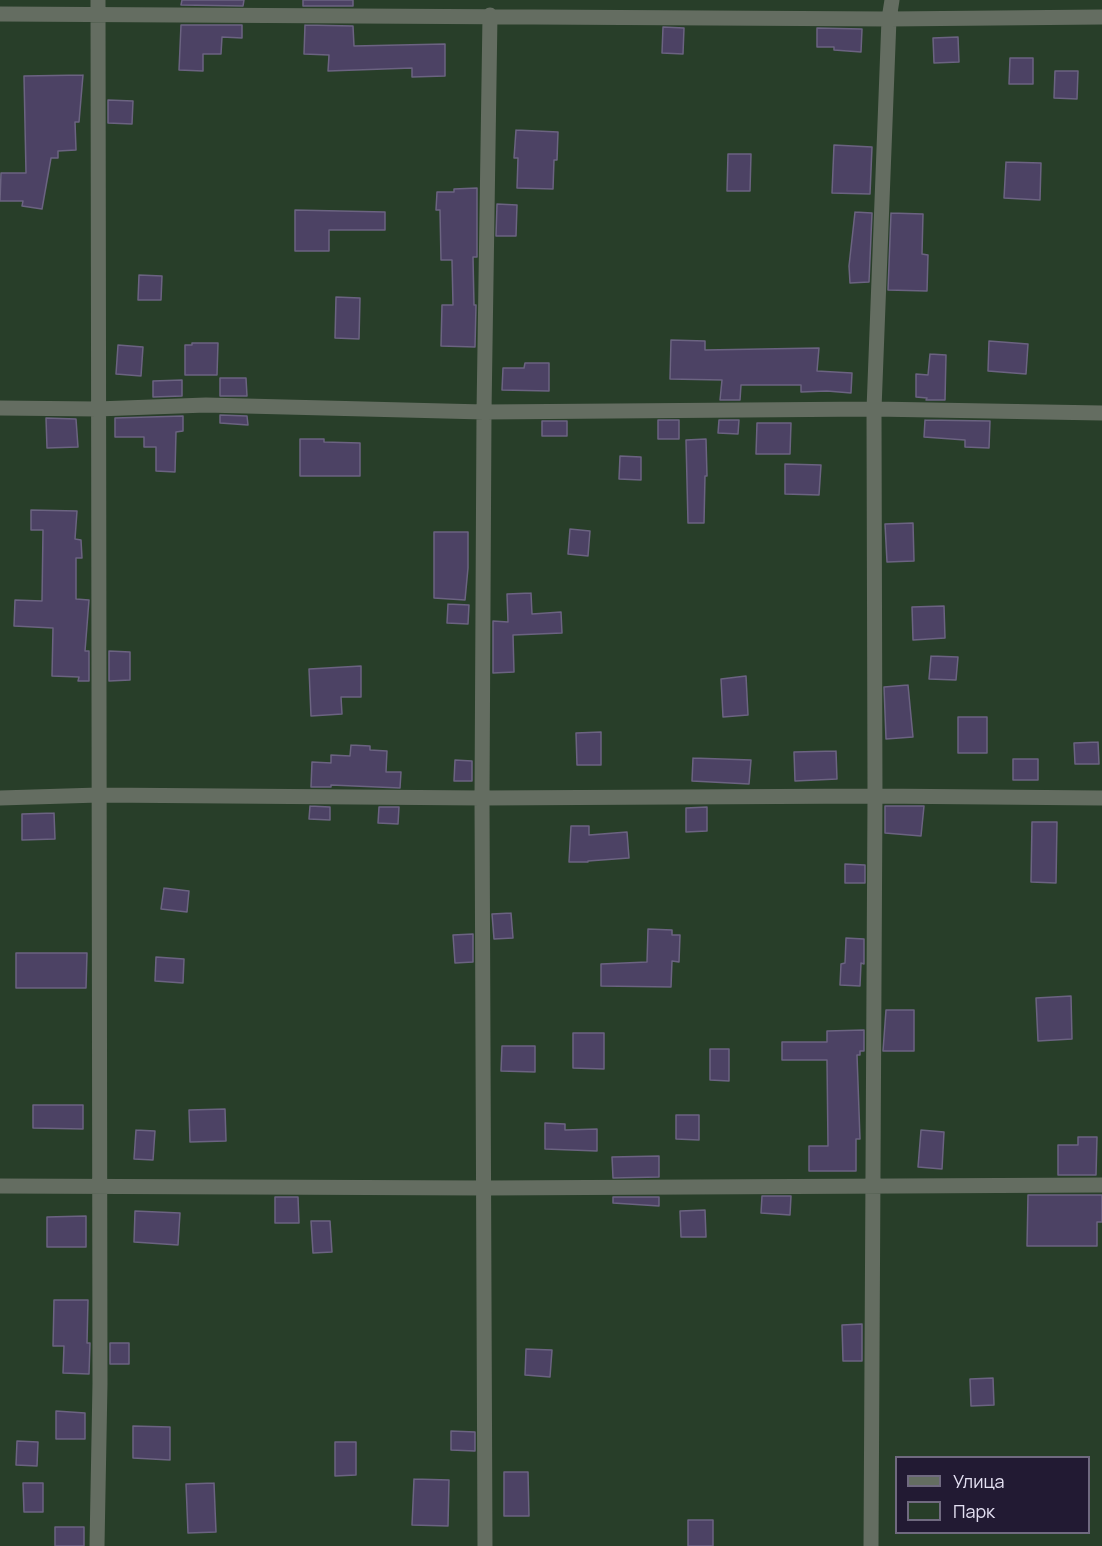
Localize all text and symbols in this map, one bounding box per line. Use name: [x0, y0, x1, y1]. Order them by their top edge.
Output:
legend: [895, 1456, 1090, 1534]
text: Улица: [953, 1469, 1005, 1493]
text: Парк: [953, 1499, 995, 1523]

